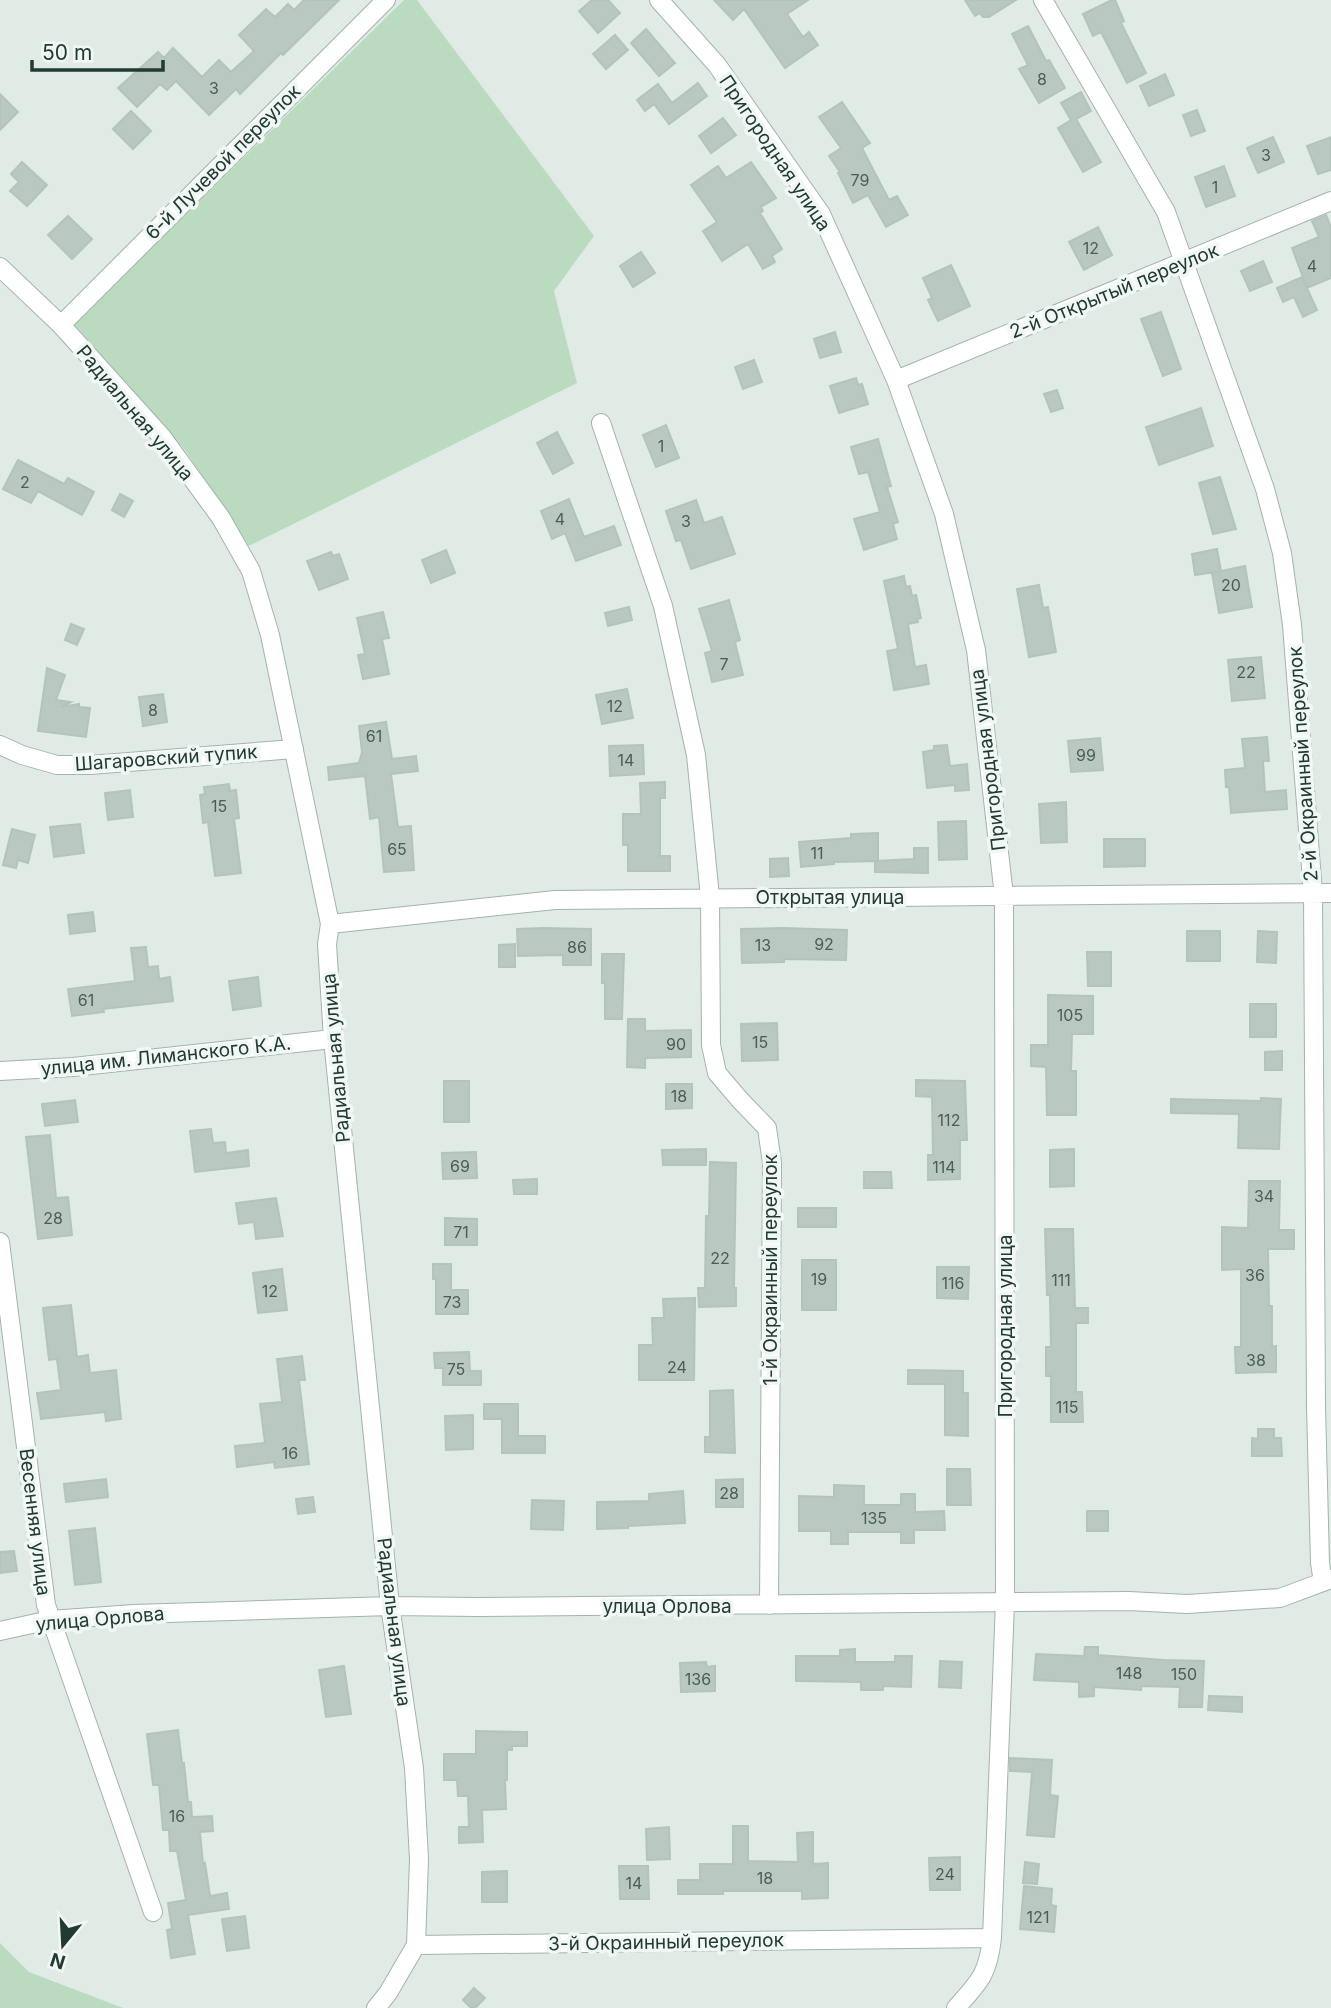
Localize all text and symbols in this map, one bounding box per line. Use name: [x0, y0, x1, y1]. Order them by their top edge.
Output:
scale bar: [32, 28, 163, 72]
text: 50 m: [42, 40, 92, 65]
house number: 8: [1037, 69, 1047, 89]
street label: Пригородная улица: [714, 71, 836, 235]
house number: 3: [209, 78, 219, 98]
street label: 6-й Лучевой переулок: [141, 79, 306, 244]
house number: 3: [1261, 145, 1271, 165]
house number: 79: [851, 170, 869, 190]
house number: 1: [1212, 177, 1218, 197]
street label: 2-й Открытый переулок: [1006, 238, 1222, 343]
house number: 12: [1083, 238, 1099, 258]
house number: 4: [1307, 256, 1317, 276]
street label: Радиальная улица: [72, 341, 198, 485]
house number: 1: [658, 436, 664, 456]
house number: 2: [20, 472, 30, 492]
house number: 4: [555, 509, 565, 529]
house number: 3: [681, 511, 691, 531]
house number: 20: [1221, 575, 1241, 595]
street label: 2-й Окраинный переулок: [1283, 645, 1323, 882]
house number: 7: [719, 654, 729, 674]
house number: 22: [1236, 662, 1256, 682]
street label: Пригородная улица: [965, 668, 1011, 852]
house number: 12: [607, 696, 623, 716]
house number: 8: [148, 700, 158, 720]
house number: 61: [366, 726, 382, 746]
street label: Шагаровский тупик: [74, 740, 259, 776]
house number: 99: [1076, 745, 1096, 765]
house number: 14: [618, 750, 634, 770]
house number: 15: [211, 796, 227, 816]
house number: 65: [387, 839, 407, 859]
house number: 11: [810, 843, 824, 863]
street label: Открытая улица: [756, 886, 905, 909]
house number: 92: [814, 934, 834, 954]
house number: 13: [755, 935, 771, 955]
house number: 86: [567, 937, 587, 957]
street label: Радиальная улица: [317, 972, 355, 1144]
house number: 61: [78, 990, 94, 1010]
house number: 105: [1057, 1005, 1083, 1025]
street label: улица им. Лиманского К.А.: [40, 1031, 292, 1081]
house number: 15: [752, 1032, 768, 1052]
house number: 90: [666, 1034, 686, 1054]
house number: 18: [671, 1086, 687, 1106]
house number: 112: [938, 1110, 960, 1130]
street label: 1-й Окраинный переулок: [759, 1153, 782, 1386]
house number: 69: [450, 1156, 470, 1176]
house number: 114: [932, 1157, 956, 1177]
house number: 34: [1254, 1186, 1274, 1206]
house number: 28: [43, 1208, 63, 1228]
house number: 71: [453, 1222, 469, 1242]
street label: Пригородная улица: [994, 1234, 1017, 1418]
house number: 22: [710, 1248, 730, 1268]
house number: 36: [1245, 1265, 1265, 1285]
house number: 19: [811, 1269, 827, 1289]
house number: 111: [1051, 1270, 1071, 1290]
house number: 116: [942, 1273, 964, 1293]
house number: 12: [262, 1281, 278, 1301]
house number: 73: [443, 1292, 461, 1312]
house number: 38: [1246, 1350, 1266, 1370]
house number: 24: [667, 1357, 687, 1377]
house number: 75: [447, 1359, 465, 1379]
house number: 115: [1056, 1397, 1078, 1417]
house number: 16: [282, 1443, 298, 1463]
street label: Весенняя улица: [15, 1447, 55, 1597]
house number: 28: [719, 1483, 739, 1503]
house number: 135: [861, 1508, 887, 1528]
street label: Радиальная улица: [372, 1536, 416, 1708]
street label: улица Орлова: [602, 1595, 732, 1618]
street label: улица Орлова: [35, 1602, 165, 1636]
house number: 148: [1116, 1663, 1142, 1683]
house number: 150: [1171, 1664, 1197, 1684]
house number: 136: [685, 1669, 711, 1689]
house number: 16: [169, 1806, 185, 1826]
house number: 24: [935, 1864, 955, 1884]
house number: 18: [757, 1868, 773, 1888]
house number: 14: [626, 1873, 642, 1893]
house number: 121: [1027, 1907, 1049, 1927]
north arrow: [28, 1910, 98, 1980]
street label: 3-й Окраинный переулок: [548, 1928, 785, 1956]
text: N: [47, 1948, 68, 1974]

